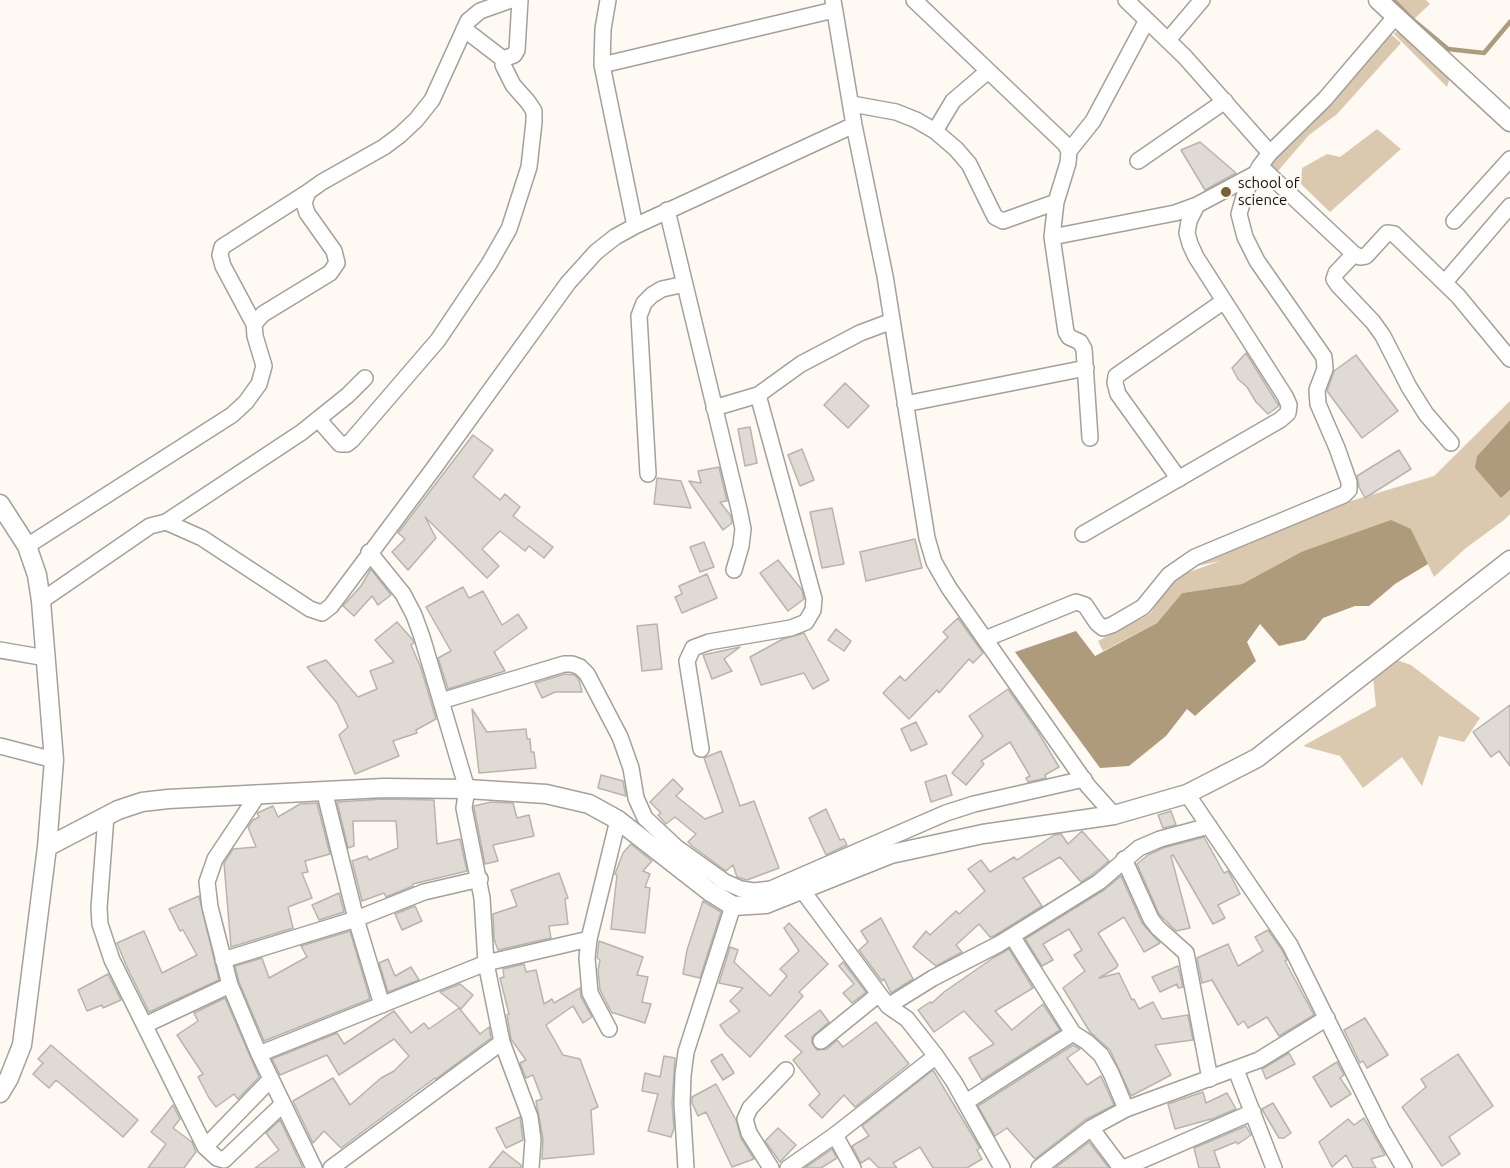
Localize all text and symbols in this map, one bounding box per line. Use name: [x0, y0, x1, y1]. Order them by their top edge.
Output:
place label: school of science: [1238, 174, 1299, 209]
marker: school of science: [1219, 185, 1233, 199]

